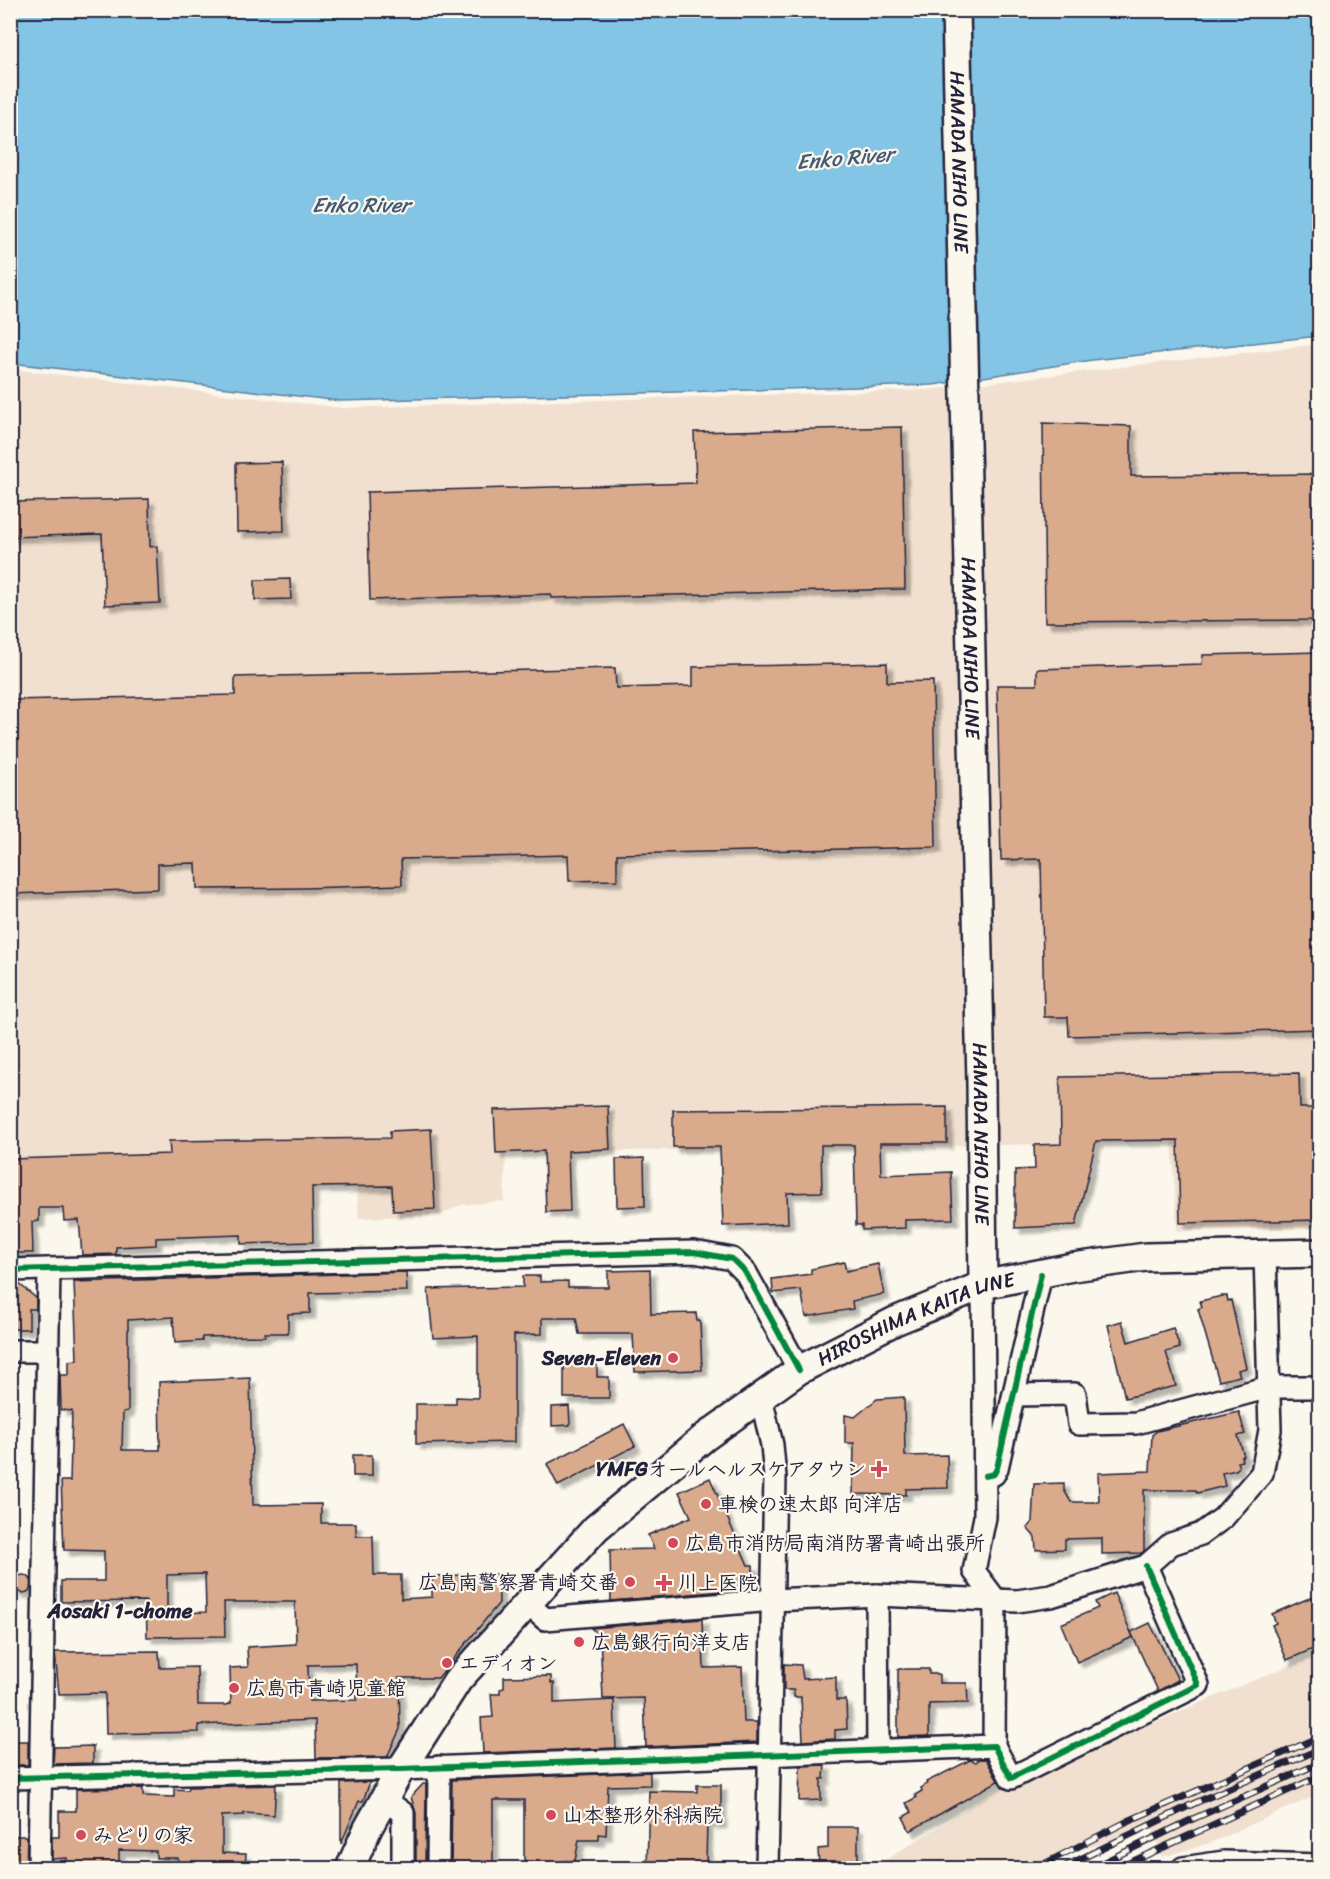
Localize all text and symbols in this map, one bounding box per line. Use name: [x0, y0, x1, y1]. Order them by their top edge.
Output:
street label: HAMADA NIHO LINE: [940, 71, 979, 255]
water label: Enko River: [795, 134, 899, 181]
water label: Enko River: [312, 186, 414, 224]
street label: HAMADA NIHO LINE: [951, 556, 991, 741]
street label: HAMADA NIHO LINE: [963, 1042, 1000, 1227]
street label: HIROSHIMA KAITA LINE: [811, 1261, 1019, 1376]
place label: Seven-Eleven: [541, 1341, 661, 1376]
marker: Seven-Eleven: [666, 1351, 680, 1365]
place label: YMFGオールヘルスケアタウン: [596, 1452, 866, 1487]
marker: YMFGオールヘルスケアタウン: [870, 1460, 888, 1478]
place label: 車検の速太郎 向洋店: [718, 1487, 903, 1522]
marker: 車検の速太郎 向洋店: [699, 1497, 713, 1511]
place label: 広島市消防局南消防署青崎出張所: [685, 1526, 985, 1561]
marker: 広島市消防局南消防署青崎出張所: [666, 1536, 680, 1550]
place label: 広島南警察署青崎交番: [418, 1565, 618, 1600]
place label: 川上医院: [678, 1566, 758, 1601]
marker: 川上医院: [655, 1574, 673, 1592]
marker: 広島南警察署青崎交番: [623, 1575, 637, 1589]
district label: Aosaki 1-chome: [47, 1592, 193, 1630]
place label: 広島銀行向洋支店: [591, 1625, 751, 1660]
marker: 広島銀行向洋支店: [572, 1635, 586, 1649]
place label: エディオン: [459, 1646, 557, 1681]
marker: エディオン: [440, 1656, 454, 1670]
place label: 広島市青崎児童館: [246, 1671, 406, 1706]
marker: 広島市青崎児童館: [227, 1681, 241, 1695]
place label: 山本整形外科病院: [563, 1798, 723, 1833]
marker: 山本整形外科病院: [544, 1808, 558, 1822]
place label: みどりの家: [93, 1818, 193, 1853]
marker: みどりの家: [74, 1828, 88, 1842]

